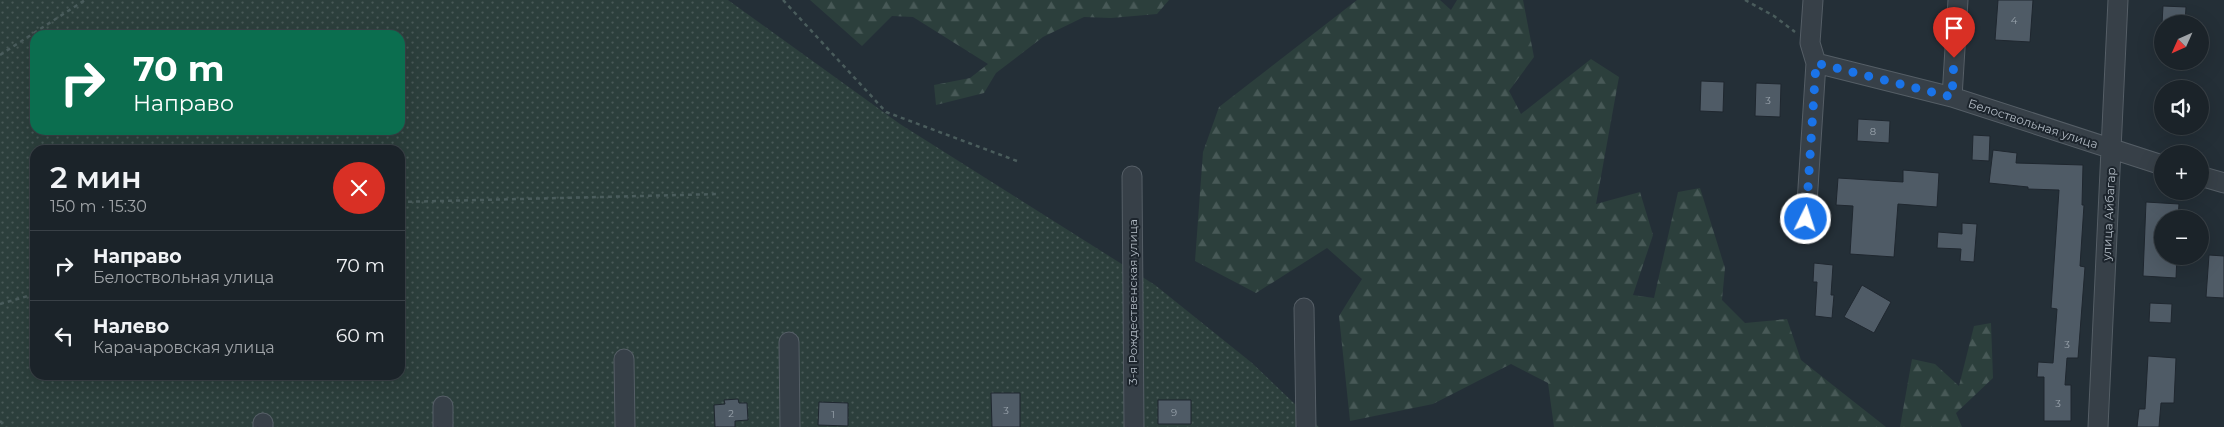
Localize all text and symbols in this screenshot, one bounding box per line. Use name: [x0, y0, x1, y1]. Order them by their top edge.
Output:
pin: [1933, 7, 1975, 58]
icon: arrive: [1940, 14, 1968, 42]
house number: 4: [2011, 14, 2018, 27]
north arrow: [2154, 15, 2209, 70]
map controls: [2154, 15, 2209, 265]
text: 70 m: [133, 47, 224, 90]
icon: right: [50, 50, 115, 115]
button: sound: [2154, 80, 2209, 135]
text: Направо: [133, 90, 234, 117]
house number: 3: [1765, 94, 1771, 107]
street label: Белоствольная улица: [1966, 95, 2100, 152]
house number: 8: [1870, 125, 1876, 138]
button: +: [2154, 145, 2209, 200]
text: 2 мин: [50, 159, 142, 196]
button: close: [333, 162, 385, 214]
street label: улица Айбагар: [2099, 167, 2118, 262]
position arrow: [1779, 192, 1831, 244]
text: 150 m · 15:30: [50, 197, 147, 216]
button: −: [2154, 210, 2209, 265]
street label: 3-я Рождественская улица: [1125, 219, 1140, 385]
text: Направо: [93, 245, 182, 268]
icon: right: [50, 252, 78, 280]
text: 70 m: [336, 254, 385, 277]
text: Белоствольная улица: [93, 268, 274, 287]
text: Налево: [93, 315, 169, 338]
icon: left: [50, 322, 78, 350]
text: 60 m: [336, 324, 385, 347]
text: Карачаровская улица: [93, 338, 275, 357]
house number: 3: [2064, 338, 2070, 351]
house number: 3: [2055, 397, 2061, 410]
house number: 3: [1003, 404, 1009, 417]
house number: 9: [1171, 406, 1177, 419]
house number: 2: [728, 407, 734, 420]
house number: 1: [831, 408, 835, 421]

